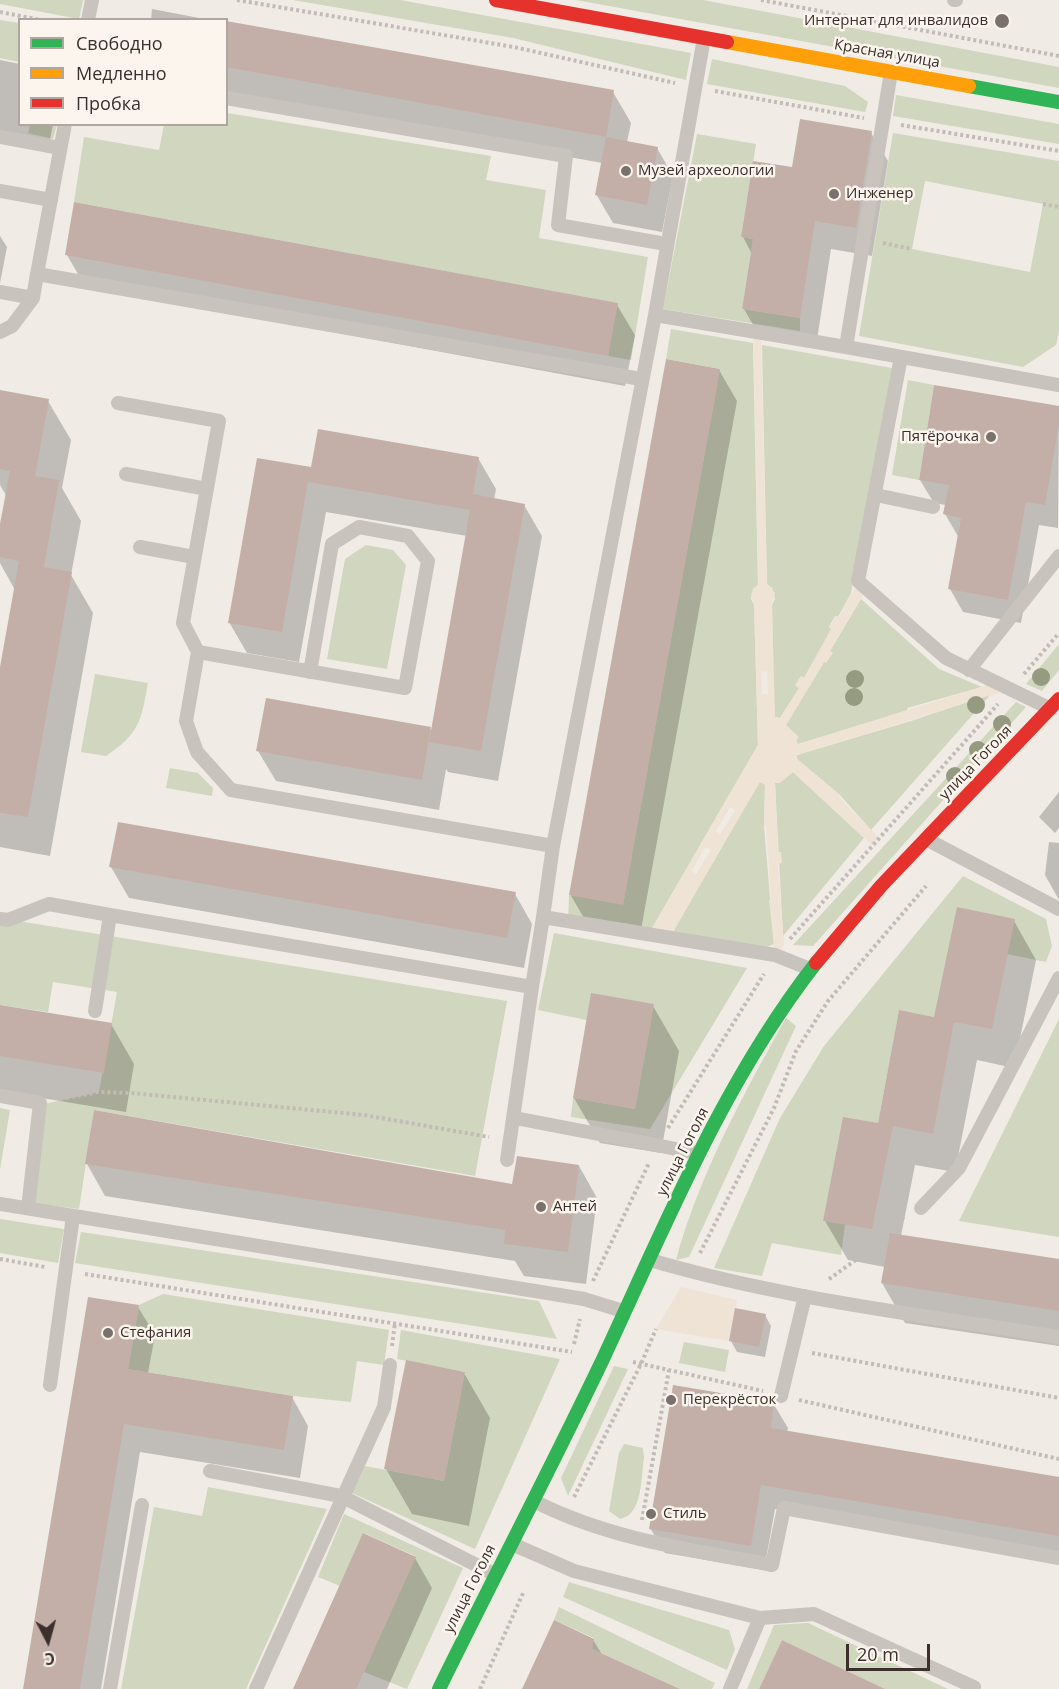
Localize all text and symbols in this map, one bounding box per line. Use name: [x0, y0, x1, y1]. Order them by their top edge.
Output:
place label: Интернат для инвалидов: [804, 12, 988, 30]
marker: Интернат для инвалидов: [993, 12, 1011, 30]
legend: [18, 18, 228, 126]
text: Свободно: [76, 31, 163, 55]
street label: Красная улица: [833, 36, 941, 72]
text: Медленно: [76, 61, 167, 85]
text: Пробка: [76, 91, 141, 115]
place label: Музей археологии: [638, 162, 774, 180]
marker: Музей археологии: [619, 164, 633, 178]
place label: Инженер: [846, 185, 913, 203]
marker: Инженер: [827, 187, 841, 201]
place label: Пятёрочка: [901, 428, 979, 446]
marker: Пятёрочка: [984, 430, 998, 444]
street label: улица Гоголя: [936, 722, 1016, 804]
street label: улица Гоголя: [653, 1105, 713, 1199]
place label: Антей: [553, 1198, 597, 1216]
marker: Антей: [534, 1200, 548, 1214]
place label: Стефания: [120, 1324, 191, 1342]
marker: Стефания: [101, 1326, 115, 1340]
place label: Перекрёсток: [683, 1391, 776, 1409]
marker: Перекрёсток: [664, 1393, 678, 1407]
place label: Стиль: [663, 1505, 706, 1523]
marker: Стиль: [644, 1507, 658, 1521]
street label: улица Гоголя: [440, 1542, 500, 1636]
north arrow: [18, 1611, 78, 1671]
scale bar: [849, 1632, 933, 1670]
text: 20 m: [857, 1642, 899, 1666]
text: С: [44, 1647, 56, 1670]

